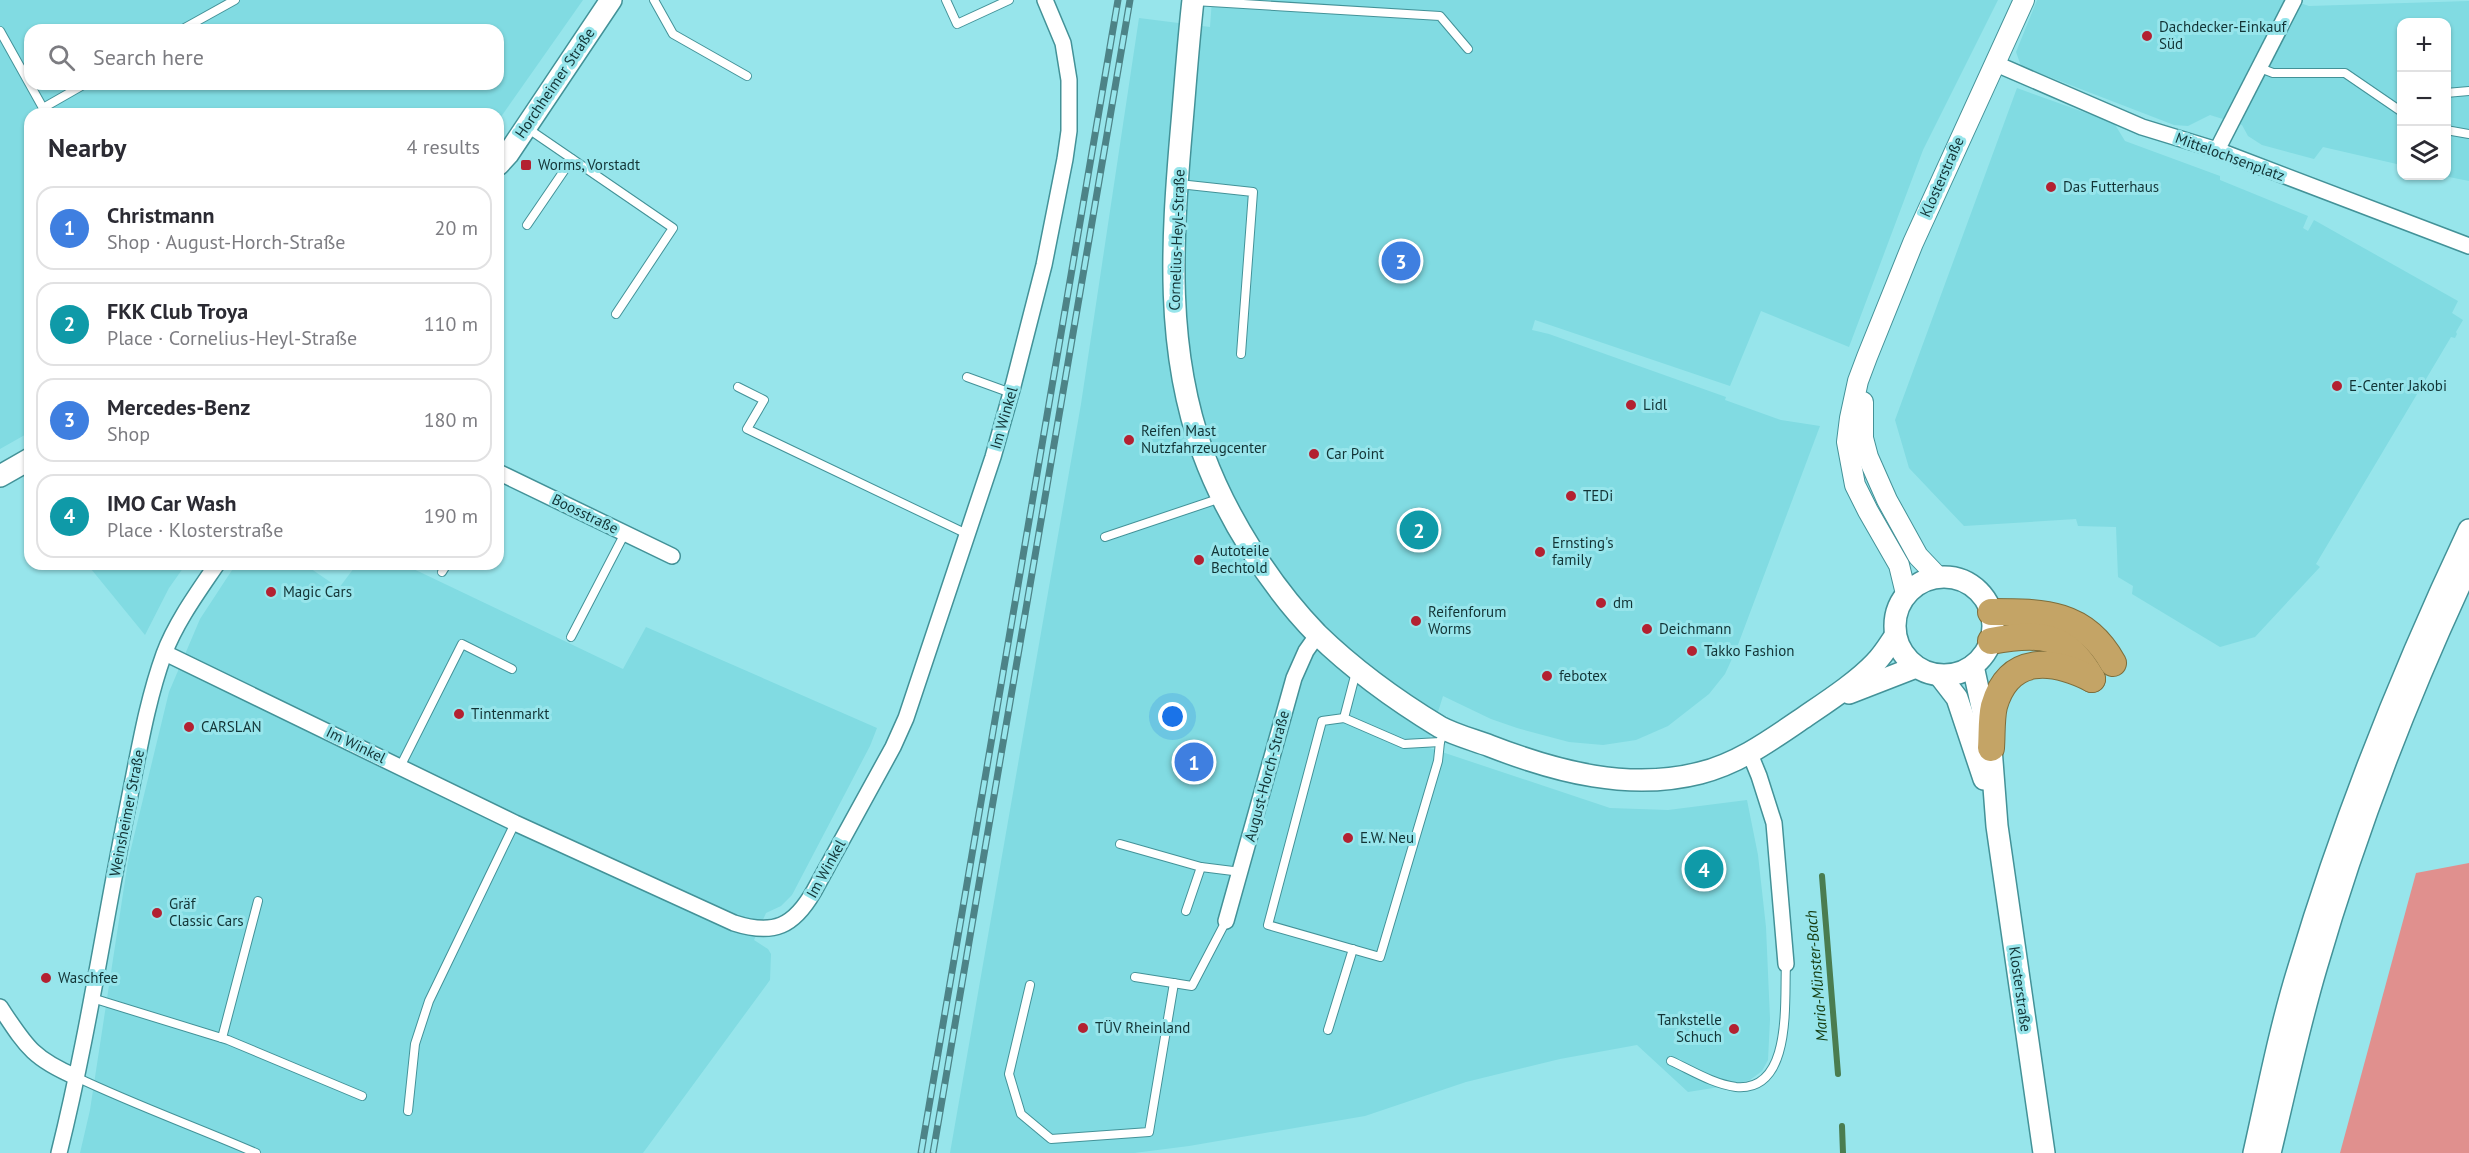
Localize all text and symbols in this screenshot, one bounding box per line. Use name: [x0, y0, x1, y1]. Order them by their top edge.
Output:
place label: Dachdecker-Einkauf Süd: [2159, 17, 2288, 53]
map controls: [2397, 18, 2451, 180]
button: +: [2397, 18, 2451, 72]
search box: [24, 24, 504, 90]
street label: Horchheimer Straße: [511, 24, 599, 142]
marker: Dachdecker-Einkauf Süd: [2140, 29, 2154, 43]
icon: search: [45, 41, 78, 74]
text: Search here: [93, 43, 204, 71]
button: −: [2397, 72, 2451, 126]
button: layers: [2397, 126, 2451, 180]
street label: Mittelochsenplatz: [2173, 128, 2287, 185]
text: Nearby: [48, 131, 126, 164]
text: 4 results: [407, 134, 480, 160]
street label: Klosterstraße: [1915, 134, 1968, 220]
place label: Worms, Vorstadt: [538, 155, 640, 174]
marker: Worms, Vorstadt: [519, 158, 533, 172]
street label: Cornelius-Heyl-Straße: [1165, 169, 1188, 311]
place label: Das Futterhaus: [2063, 177, 2159, 196]
marker: Das Futterhaus: [2044, 180, 2058, 194]
text: Christmann: [107, 201, 215, 229]
text: 1: [64, 215, 75, 241]
text: 20 m: [435, 215, 478, 241]
text: Shop · August-Horch-Straße: [107, 229, 345, 255]
pin: 3: [1382, 238, 1420, 284]
text: FKK Club Troya: [107, 297, 248, 325]
text: 2: [64, 311, 75, 337]
text: 110 m: [424, 311, 478, 337]
text: Place · Cornelius-Heyl-Straße: [107, 325, 357, 351]
place label: E-Center Jakobi: [2349, 376, 2447, 395]
marker: E-Center Jakobi: [2330, 379, 2344, 393]
street label: Im Winkel: [986, 384, 1022, 451]
text: Mercedes-Benz: [107, 393, 250, 421]
place label: Lidl: [1643, 395, 1668, 414]
marker: Lidl: [1624, 398, 1638, 412]
text: 3: [64, 407, 75, 433]
text: 180 m: [424, 407, 478, 433]
text: Shop: [107, 421, 150, 447]
place label: Reifen Mast Nutzfahrzeugcenter: [1141, 421, 1267, 457]
marker: Reifen Mast Nutzfahrzeugcenter: [1122, 433, 1136, 447]
place label: Car Point: [1326, 444, 1384, 463]
marker: Car Point: [1307, 447, 1321, 461]
place label: TEDi: [1583, 486, 1613, 505]
text: IMO Car Wash: [107, 489, 236, 517]
street label: Boosstraße: [549, 489, 622, 538]
marker: TEDi: [1564, 489, 1578, 503]
text: 4: [64, 503, 75, 529]
text: 190 m: [424, 503, 478, 529]
pin: 2: [1400, 508, 1438, 552]
text: Place · Klosterstraße: [107, 517, 283, 543]
place label: Ernsting's family: [1552, 533, 1614, 569]
place label: Autoteile Bechtold: [1211, 541, 1269, 577]
marker: Ernsting's family: [1533, 545, 1547, 559]
marker: Autoteile Bechtold: [1192, 553, 1206, 567]
place label: Magic Cars: [283, 582, 352, 601]
marker: Magic Cars: [264, 585, 278, 599]
place label: dm: [1613, 593, 1633, 612]
marker: dm: [1594, 596, 1608, 610]
place label: Reifenforum Worms: [1428, 602, 1506, 638]
marker: Reifenforum Worms: [1409, 614, 1423, 628]
place label: Deichmann: [1659, 619, 1731, 638]
marker: Deichmann: [1640, 622, 1654, 636]
place label: Takko Fashion: [1704, 641, 1794, 660]
marker: Takko Fashion: [1685, 644, 1699, 658]
place label: febotex: [1559, 666, 1608, 685]
marker: febotex: [1540, 669, 1554, 683]
your location: [1158, 702, 1187, 731]
place label: Tintenmarkt: [471, 704, 549, 723]
marker: Tintenmarkt: [452, 707, 466, 721]
street label: August-Horch-Straße: [1240, 708, 1293, 844]
place label: CARSLAN: [201, 717, 262, 736]
marker: CARSLAN: [182, 720, 196, 734]
street label: Im Winkel: [323, 722, 390, 767]
pin: 1: [1174, 740, 1214, 784]
street label: Weinsheimer Straße: [105, 748, 148, 878]
place label: E.W. Neu: [1360, 828, 1414, 847]
marker: E.W. Neu: [1341, 831, 1355, 845]
street label: Im Winkel: [802, 836, 850, 901]
pin: 4: [1684, 846, 1724, 892]
place label: Gräf Classic Cars: [169, 894, 244, 930]
marker: Gräf Classic Cars: [150, 906, 164, 920]
water label: Maria-Münster-Bach: [1800, 909, 1832, 1043]
street label: Klosterstraße: [2005, 945, 2036, 1033]
place label: Waschfee: [58, 968, 118, 987]
marker: Waschfee: [39, 971, 53, 985]
place label: Tankstelle Schuch: [1657, 1010, 1722, 1046]
place label: TÜV Rheinland: [1095, 1018, 1190, 1037]
marker: TÜV Rheinland: [1076, 1021, 1090, 1035]
marker: Tankstelle Schuch: [1727, 1022, 1741, 1036]

